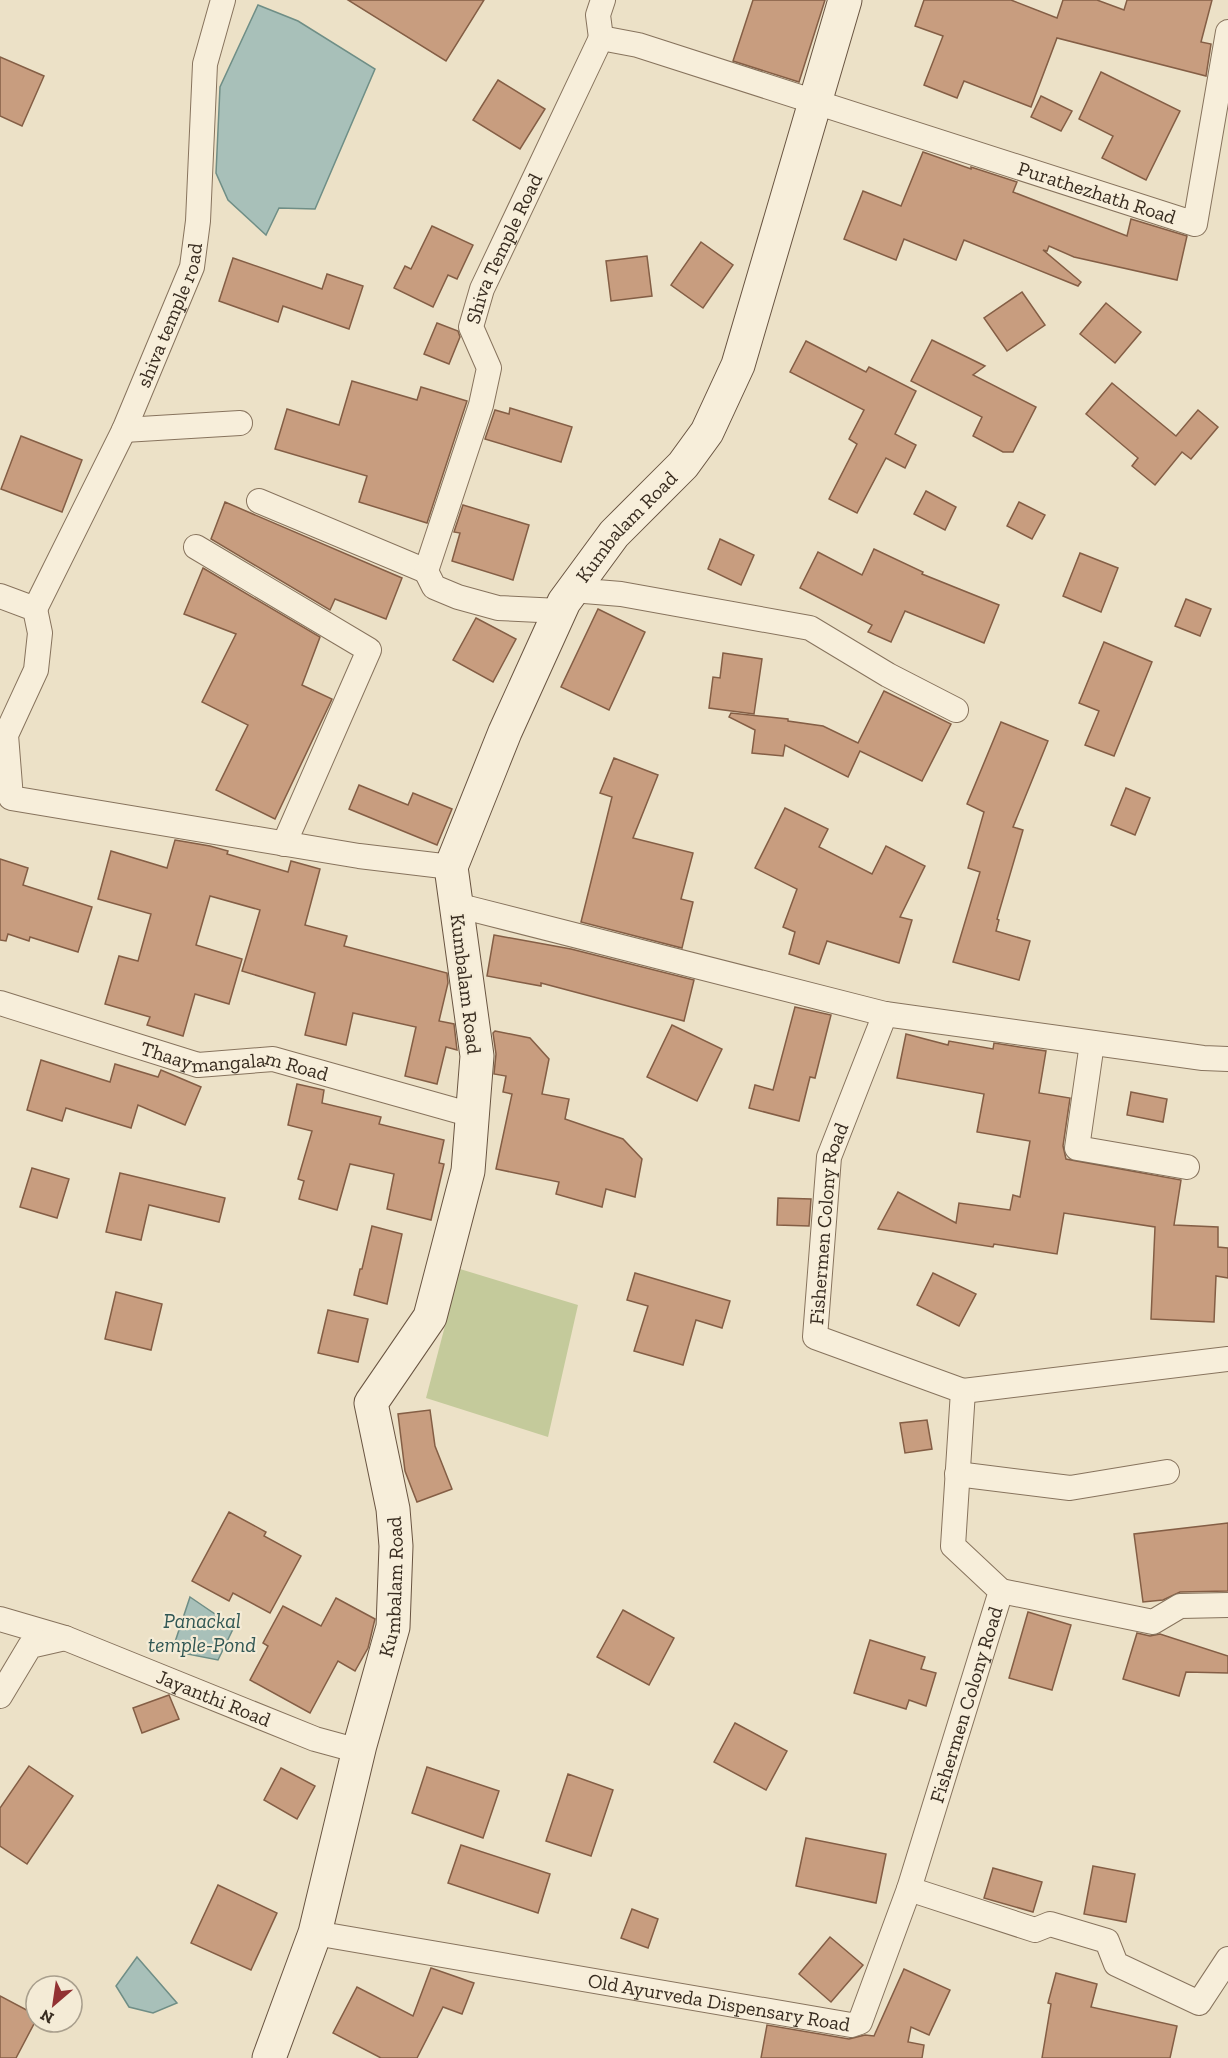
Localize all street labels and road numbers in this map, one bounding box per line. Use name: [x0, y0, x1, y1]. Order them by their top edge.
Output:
street label: Purathezhath Road: [1015, 156, 1179, 229]
street label: Shiva Temple Road: [461, 169, 547, 327]
street label: shiva temple road: [131, 241, 207, 391]
street label: Kumbalam Road: [571, 466, 682, 587]
street label: Kumbalam Road: [445, 912, 487, 1056]
street label: Thaaymangalam Road: [138, 1036, 331, 1086]
street label: Fishermen Colony Road: [804, 1119, 853, 1326]
street label: Kumbalam Road: [373, 1516, 408, 1660]
street label: Fishermen Colony Road: [924, 1603, 1008, 1806]
street label: Jayanthi Road: [153, 1664, 274, 1732]
street label: Old Ayurveda Dispensary Road: [586, 1968, 852, 2037]

